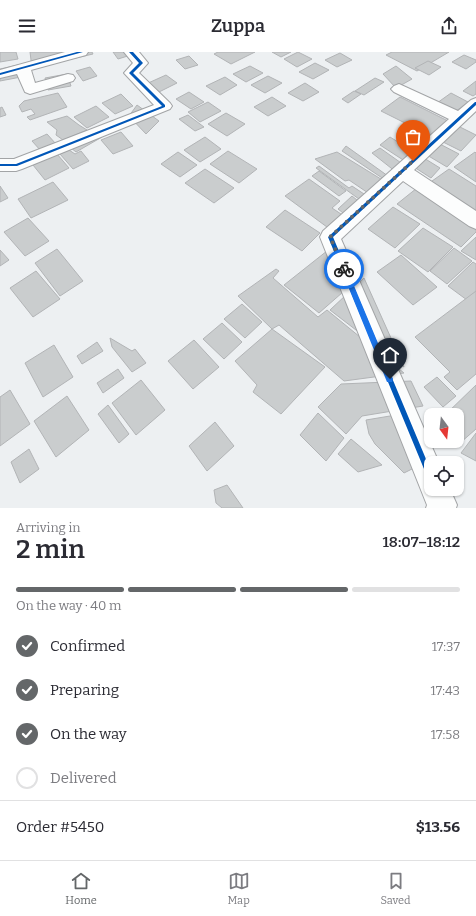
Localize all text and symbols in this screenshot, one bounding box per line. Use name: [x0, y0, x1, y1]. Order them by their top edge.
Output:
icon: menu: [16, 15, 38, 37]
text: Zuppa: [211, 15, 265, 37]
icon: share: [438, 15, 460, 37]
pin: [396, 120, 430, 161]
icon: bag: [402, 126, 424, 148]
courier: [324, 249, 364, 289]
icon: bike: [333, 258, 355, 280]
pin: [373, 338, 407, 379]
icon: home: [379, 344, 401, 366]
north arrow: [424, 408, 464, 448]
map controls: [424, 408, 464, 496]
button: locate: [424, 456, 464, 496]
text: Arriving in: [16, 520, 81, 535]
text: 18:07–18:12: [383, 533, 460, 551]
text: 2 min: [16, 534, 85, 565]
text: On the way · 40 m: [16, 598, 121, 613]
icon: check: [16, 635, 38, 657]
text: Confirmed: [50, 637, 125, 655]
text: 17:37: [432, 639, 460, 654]
icon: check: [16, 679, 38, 701]
text: Preparing: [50, 681, 119, 699]
text: 17:43: [431, 683, 460, 698]
icon: check: [16, 723, 38, 745]
text: On the way: [50, 725, 127, 743]
text: 17:58: [431, 727, 460, 742]
text: Delivered: [50, 769, 117, 787]
text: Order #5450: [16, 818, 104, 836]
text: $13.56: [416, 818, 460, 836]
tab: Home: [65, 870, 97, 907]
tab: Map: [228, 870, 250, 907]
tab: Saved: [380, 870, 411, 907]

